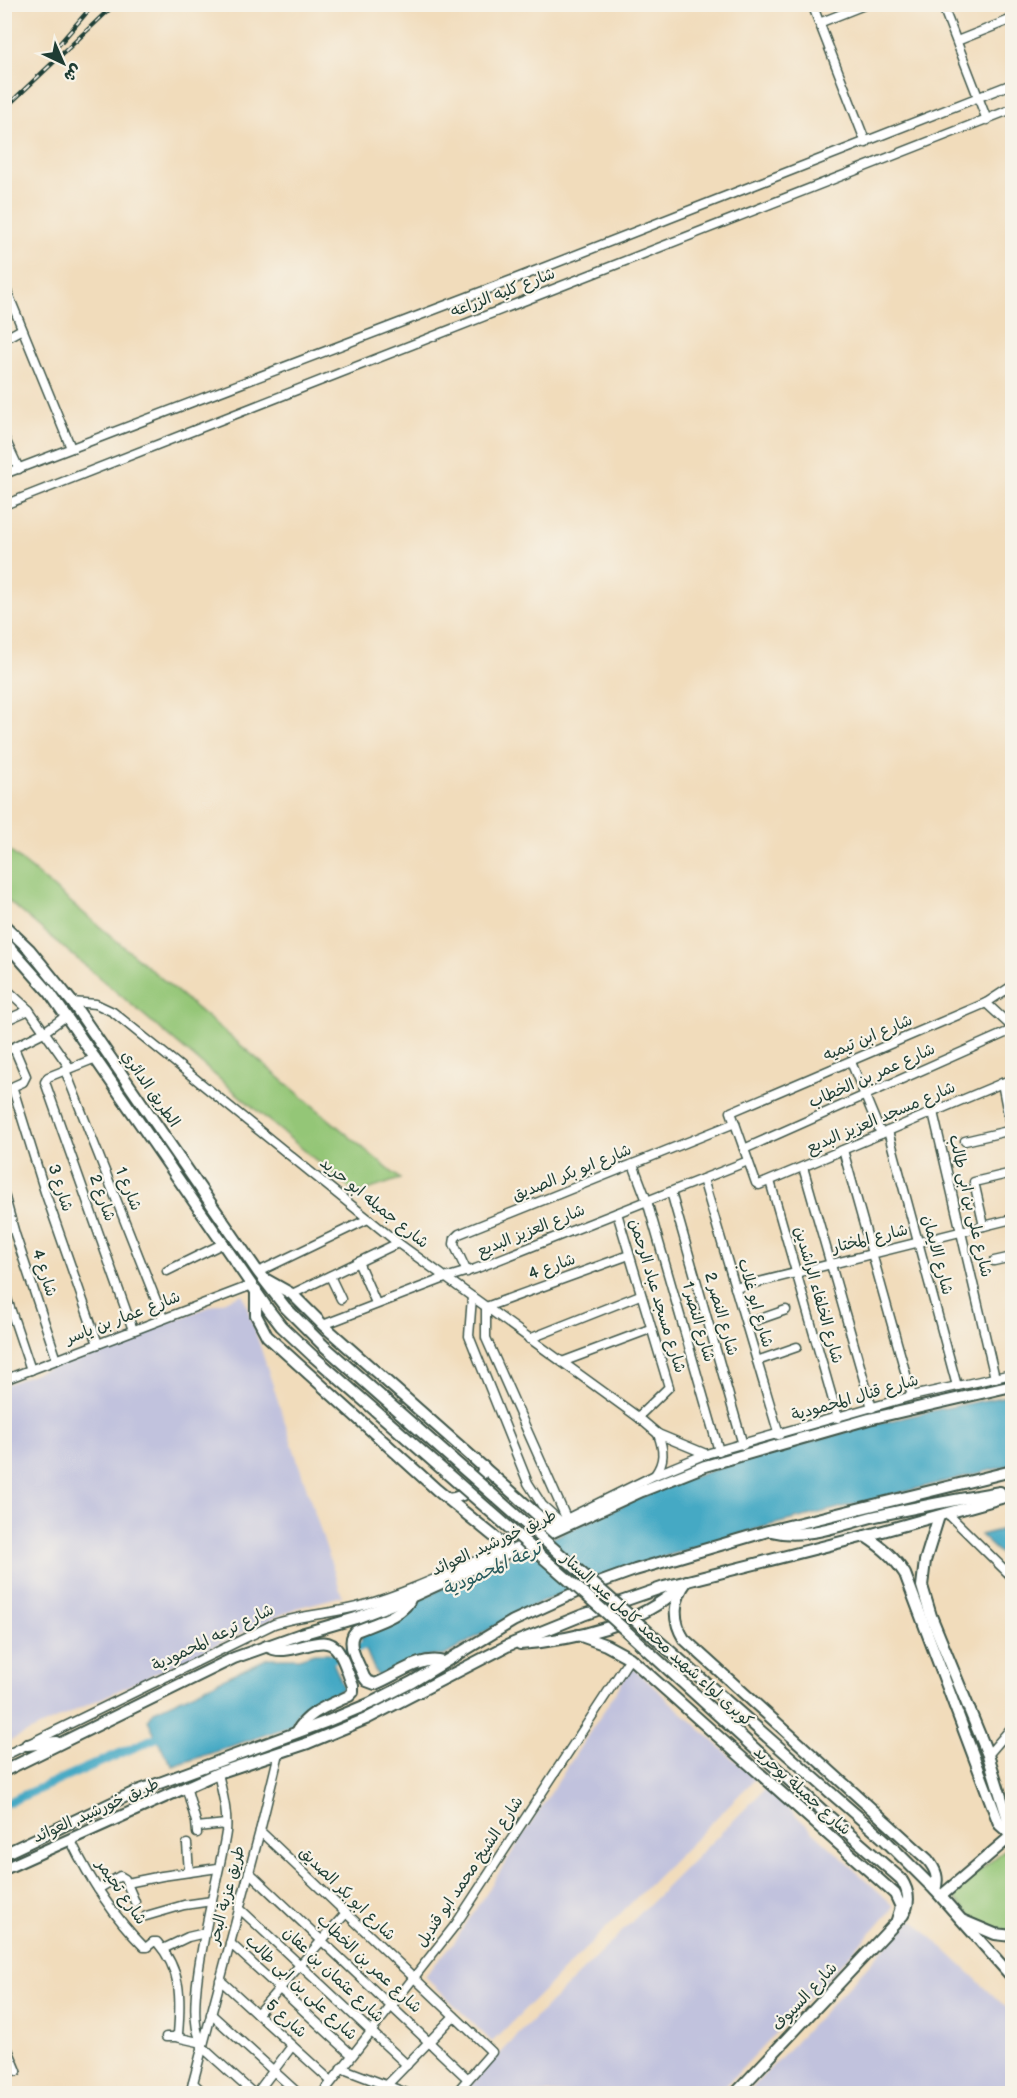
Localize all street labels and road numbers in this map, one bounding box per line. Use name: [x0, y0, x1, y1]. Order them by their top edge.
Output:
street label: شارع كليه الزراعه: [448, 264, 558, 323]
street label: شارع ابن تيميه: [821, 1011, 916, 1066]
street label: شارع عمر بن الخطاب: [806, 1040, 939, 1113]
street label: الطريق الدائري: [116, 1047, 183, 1132]
street label: شارع مسجد العزيز البديع: [804, 1078, 959, 1159]
street label: شارع على بن ابى طالب: [943, 1133, 996, 1279]
street label: شارع ابو بكر الصديق: [510, 1140, 635, 1207]
street label: شارع جميله ابو حريد: [315, 1153, 432, 1253]
street label: شارع 3: [42, 1162, 77, 1214]
street label: شارع 1: [110, 1165, 145, 1214]
street label: شارع 2: [84, 1172, 119, 1224]
street label: شارع العزيز البديع: [474, 1201, 588, 1262]
street label: شارع الايمان: [916, 1213, 957, 1297]
street label: شارع مسجد عباد الرحمن: [624, 1217, 689, 1376]
street label: شارع المختار: [828, 1220, 910, 1259]
street label: شارع الخلفاء الراشدين: [788, 1224, 847, 1366]
street label: شارع 4: [26, 1247, 61, 1299]
street label: شارع 4: [526, 1250, 578, 1285]
street label: شارع ابو غلاب: [732, 1256, 777, 1350]
street label: شارع النصر 2: [699, 1270, 742, 1358]
street label: شارع النصر 1: [676, 1280, 719, 1365]
street label: شارع عمار بن ياسر: [61, 1287, 183, 1350]
street label: شارع قنال المحمودية: [789, 1371, 921, 1426]
street label: طريق خورشيد, العوائد: [428, 1506, 560, 1580]
street label: كوبرى لواء شهيد محمد كامل عبد الستار: [556, 1548, 757, 1731]
street label: شارع ترعه المحمودية: [149, 1600, 277, 1677]
street label: شارع جميلة بوحريد: [749, 1742, 855, 1840]
street label: طريق خورشيد, العوائد: [30, 1775, 162, 1847]
street label: شارع الشيخ محمد ابو قنديل: [412, 1793, 528, 1952]
street label: شارع ابو بكر الصديق: [294, 1843, 399, 1946]
street label: طريق عزبة البحر: [204, 1844, 249, 1948]
street label: شارع تحيمر: [90, 1854, 150, 1929]
street label: شارع عمر بن الخطاب: [312, 1911, 425, 2018]
street label: شارع عثمان بن عفان: [278, 1923, 388, 2027]
street label: شارع على بن ابى طالب: [241, 1931, 361, 2045]
street label: شارع السيوف: [768, 1959, 842, 2036]
street label: شارع 5: [261, 1996, 310, 2043]

